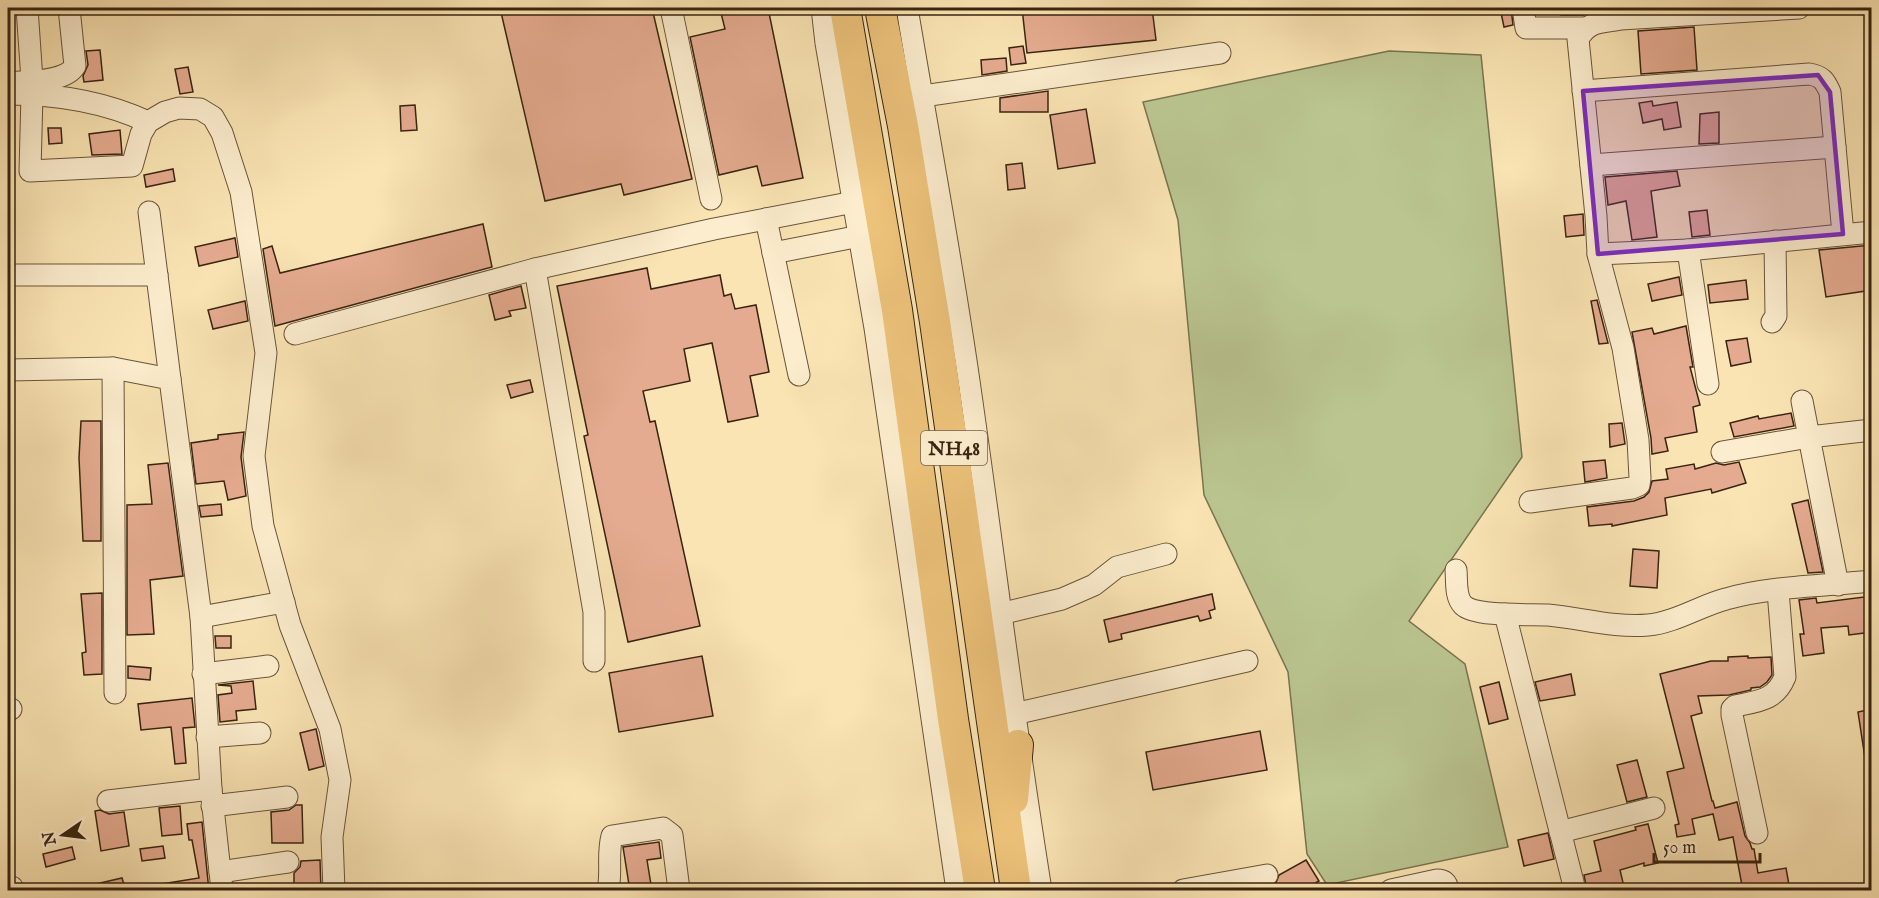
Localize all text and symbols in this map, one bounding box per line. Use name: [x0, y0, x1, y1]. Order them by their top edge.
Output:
road number: NH48: [921, 431, 987, 465]
north arrow: [33, 805, 93, 865]
scale bar: [1654, 826, 1760, 864]
text: N: [39, 829, 62, 848]
text: 50 m: [1663, 837, 1696, 860]

